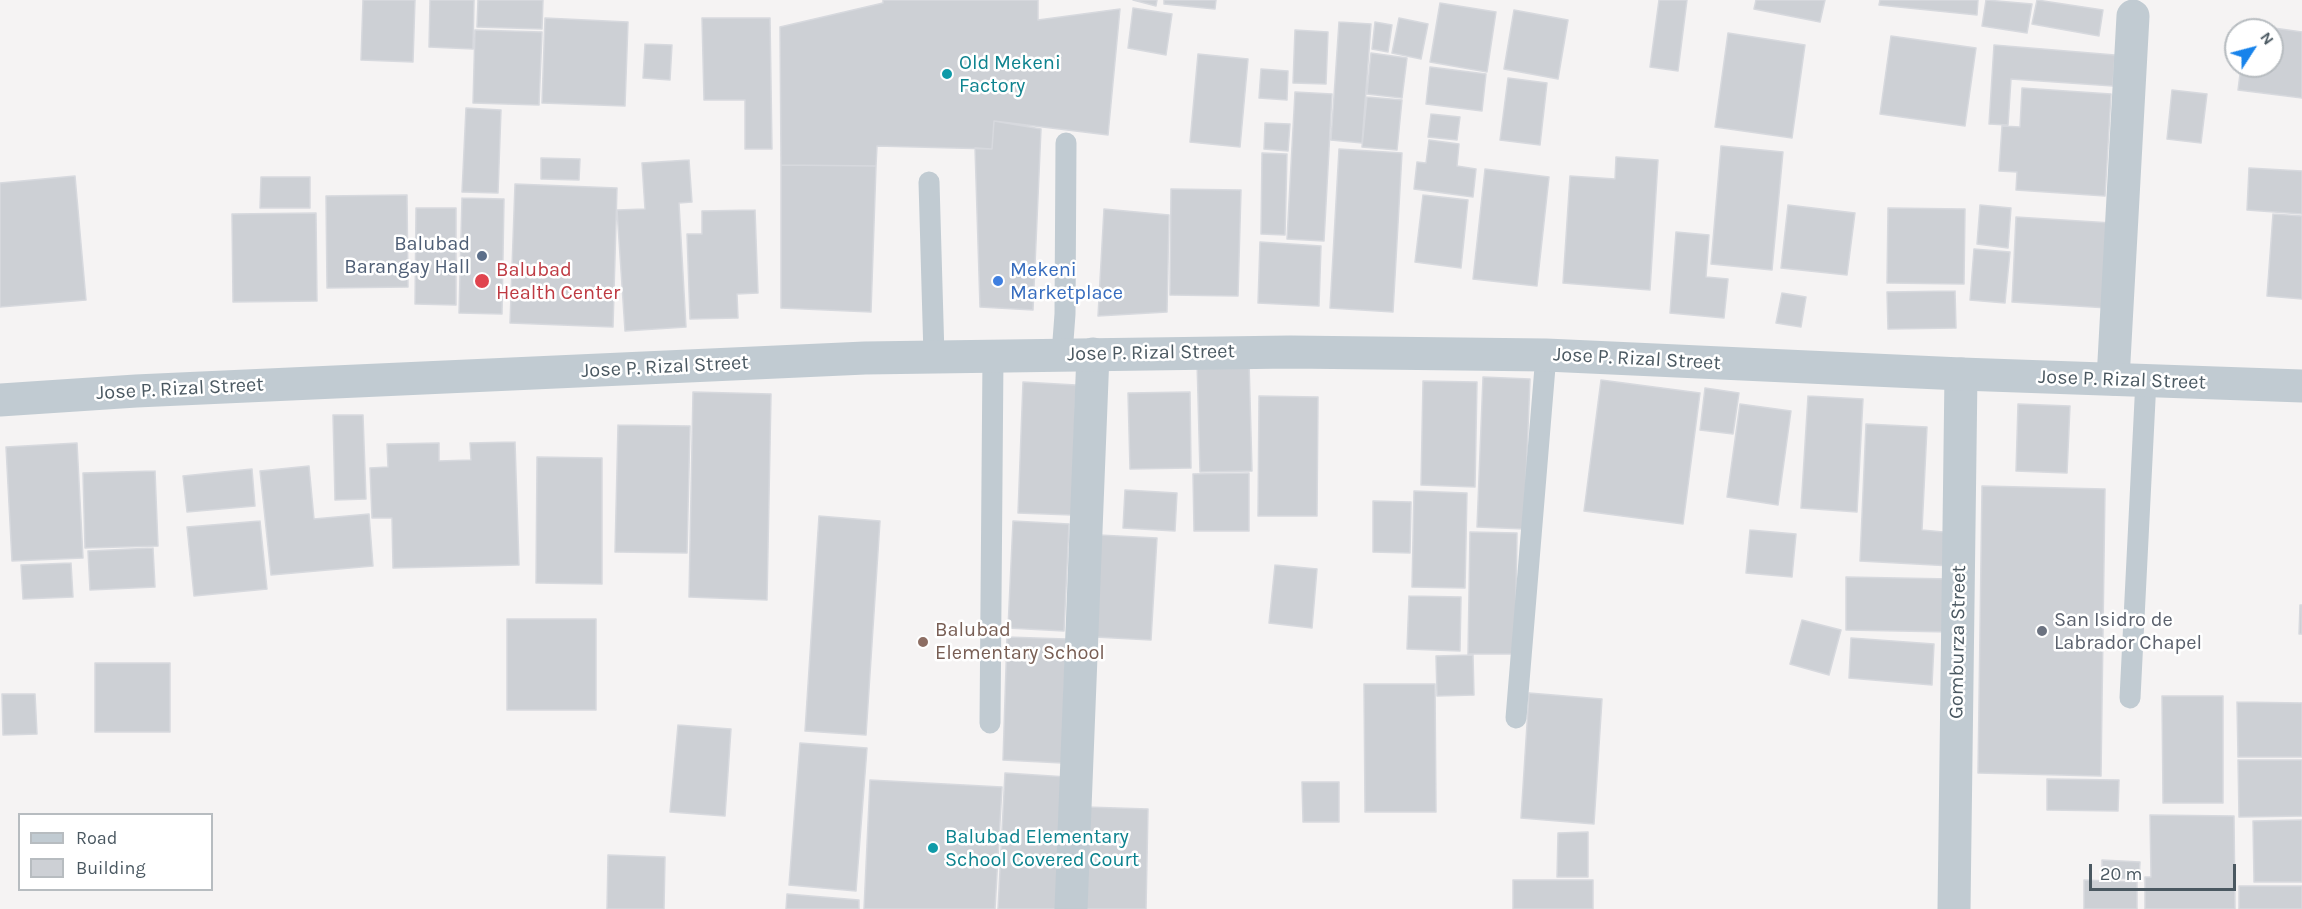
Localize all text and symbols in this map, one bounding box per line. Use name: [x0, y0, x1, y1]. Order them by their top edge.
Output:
north arrow: [2224, 18, 2284, 78]
text: N: [2256, 28, 2278, 49]
place label: Old Mekeni Factory: [959, 51, 1061, 98]
marker: Old Mekeni Factory: [940, 67, 954, 81]
place label: Balubad Barangay Hall: [344, 232, 470, 279]
marker: Balubad Barangay Hall: [475, 249, 489, 263]
place label: Balubad Health Center: [496, 258, 620, 305]
place label: Mekeni Marketplace: [1010, 258, 1123, 305]
marker: Balubad Health Center: [473, 272, 491, 290]
marker: Mekeni Marketplace: [991, 274, 1005, 288]
street label: Jose P. Rizal Street: [1067, 340, 1235, 366]
street label: Jose P. Rizal Street: [1553, 343, 1721, 375]
street label: Jose P. Rizal Street: [581, 351, 749, 383]
street label: Jose P. Rizal Street: [2038, 365, 2206, 395]
street label: Jose P. Rizal Street: [96, 373, 264, 405]
street label: Gomburza Street: [1945, 565, 1971, 719]
place label: San Isidro de Labrador Chapel: [2054, 608, 2202, 655]
place label: Balubad Elementary School: [935, 618, 1105, 665]
marker: San Isidro de Labrador Chapel: [2035, 624, 2049, 638]
marker: Balubad Elementary School: [916, 635, 930, 649]
legend: [18, 813, 213, 891]
place label: Balubad Elementary School Covered Court: [945, 825, 1139, 872]
text: Road: [76, 827, 117, 849]
marker: Balubad Elementary School Covered Court: [926, 841, 940, 855]
scale bar: [2092, 852, 2239, 890]
text: Building: [76, 857, 146, 879]
text: 20 m: [2100, 863, 2142, 885]

